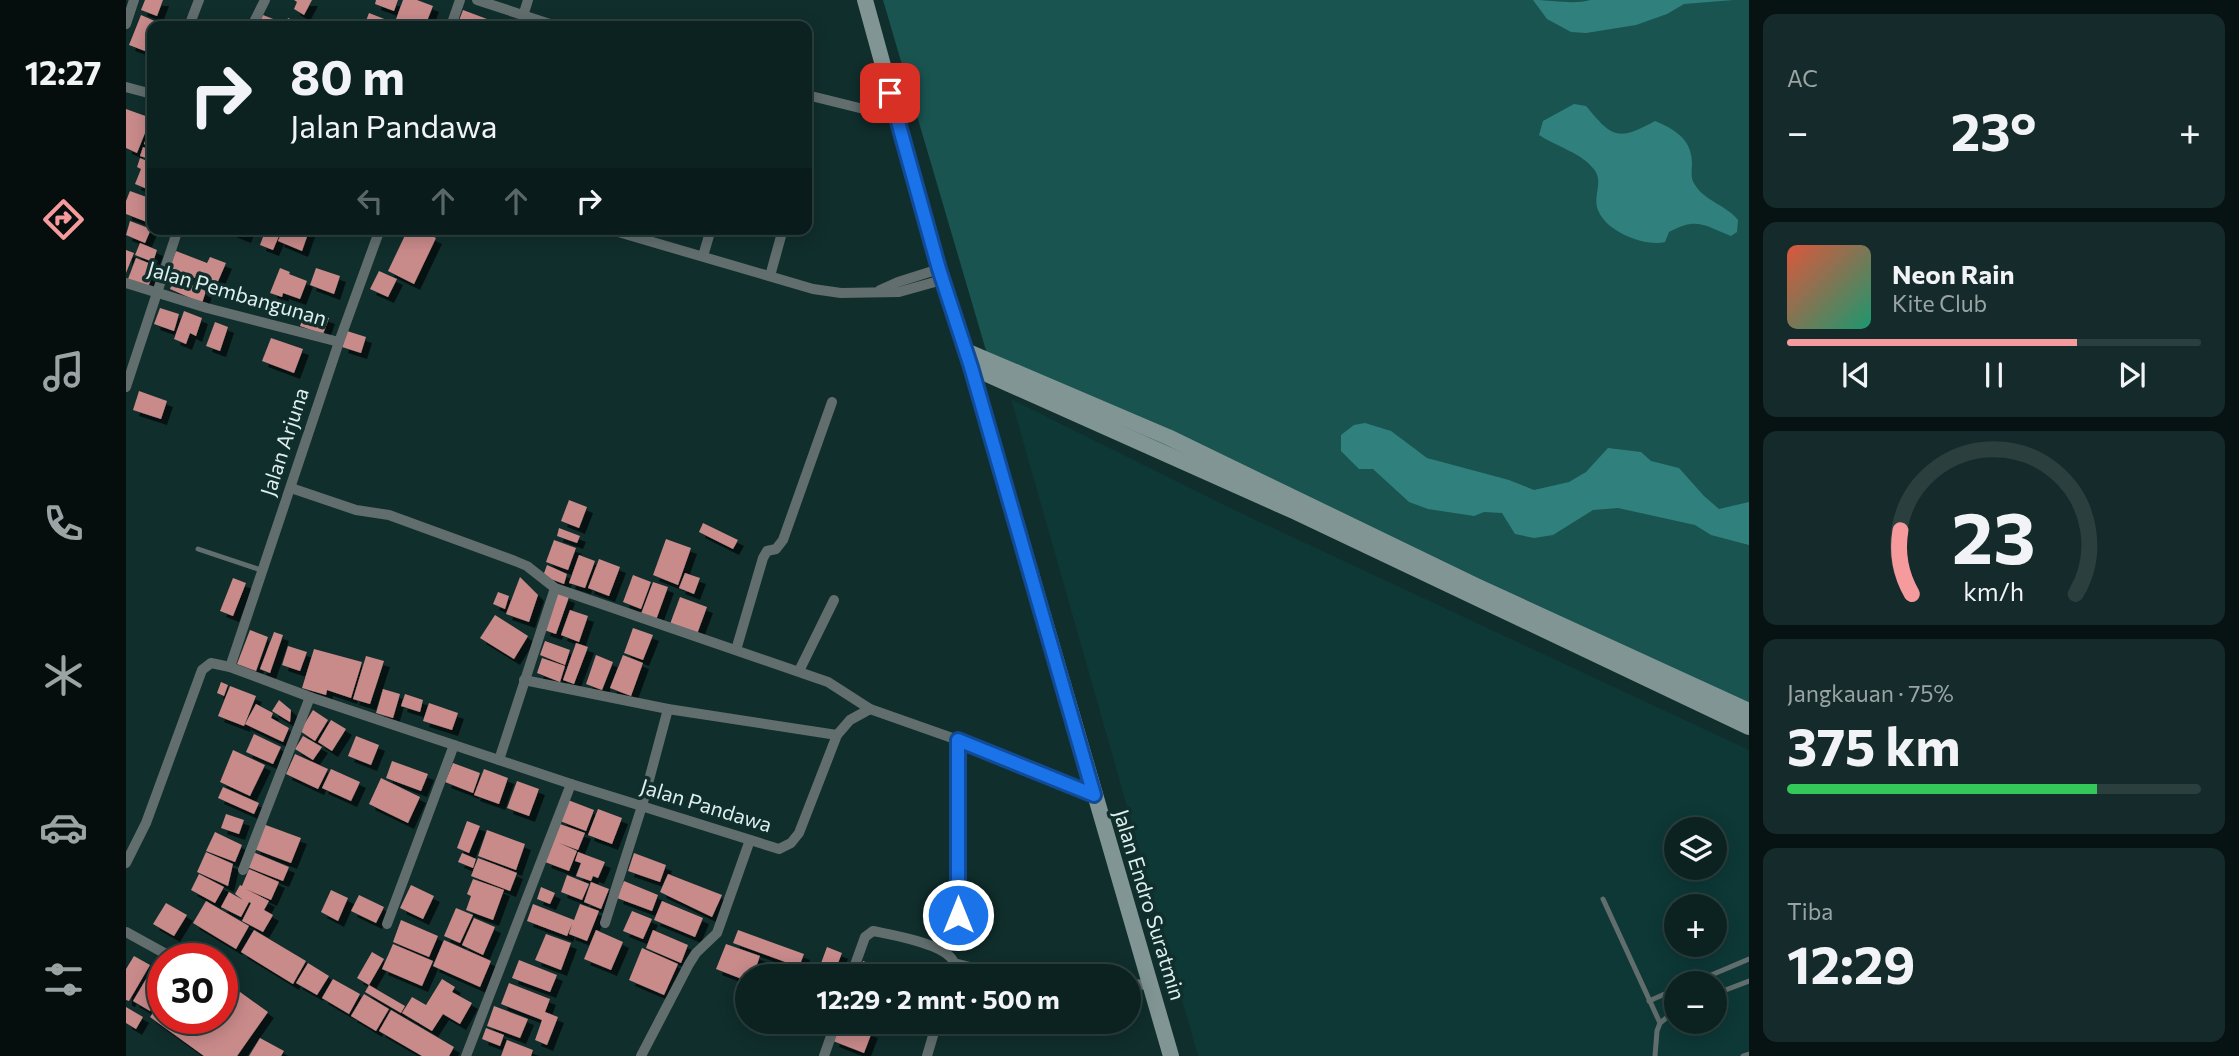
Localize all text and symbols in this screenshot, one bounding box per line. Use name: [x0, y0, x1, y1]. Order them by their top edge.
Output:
text: 80 m: [290, 45, 405, 105]
icon: right: [175, 49, 266, 140]
text: 12:27: [25, 52, 101, 92]
pin: [860, 63, 920, 123]
text: AC: [1787, 64, 1818, 92]
icon: arrive: [871, 74, 909, 112]
text: 23°: [1951, 98, 2037, 162]
text: Jalan Pandawa: [290, 105, 497, 145]
text: −: [1787, 107, 1809, 154]
text: +: [2179, 107, 2201, 154]
icon: left: [351, 182, 389, 220]
icon: ahead: [424, 182, 462, 220]
icon: ahead: [497, 182, 535, 220]
icon: right: [570, 182, 608, 220]
icon: directions: [39, 195, 88, 244]
street label: Jalan Pembangunan: [145, 255, 330, 330]
text: Neon Rain: [1892, 258, 2015, 289]
text: Kite Club: [1892, 289, 1987, 317]
icon: music: [39, 347, 88, 396]
icon: previous: [1837, 356, 1875, 394]
icon: pause: [1975, 356, 2013, 394]
icon: next: [2113, 356, 2151, 394]
street label: Jalan Arjuna: [254, 384, 313, 499]
text: 23: [1952, 490, 2036, 579]
icon: phone: [39, 499, 88, 548]
text: km/h: [1964, 576, 2024, 606]
icon: climate: [39, 651, 88, 700]
text: Jangkauan · 75%: [1787, 679, 1954, 707]
text: 375 km: [1787, 713, 1961, 777]
street label: Jalan Pandawa: [638, 773, 775, 836]
icon: car: [39, 803, 88, 852]
street label: Jalan Endro Suratmin: [1109, 806, 1191, 1003]
map controls: [1664, 817, 1727, 1034]
button: layers: [1664, 817, 1727, 880]
position arrow: [921, 878, 995, 952]
button: +: [1664, 894, 1727, 957]
text: Tiba: [1787, 897, 1833, 925]
text: 12:29: [1787, 931, 1915, 995]
speed limit sign: 30: [147, 943, 238, 1034]
icon: filters: [39, 955, 88, 1004]
button: −: [1664, 971, 1727, 1034]
text: 12:29 · 2 mnt · 500 m: [816, 983, 1060, 1014]

